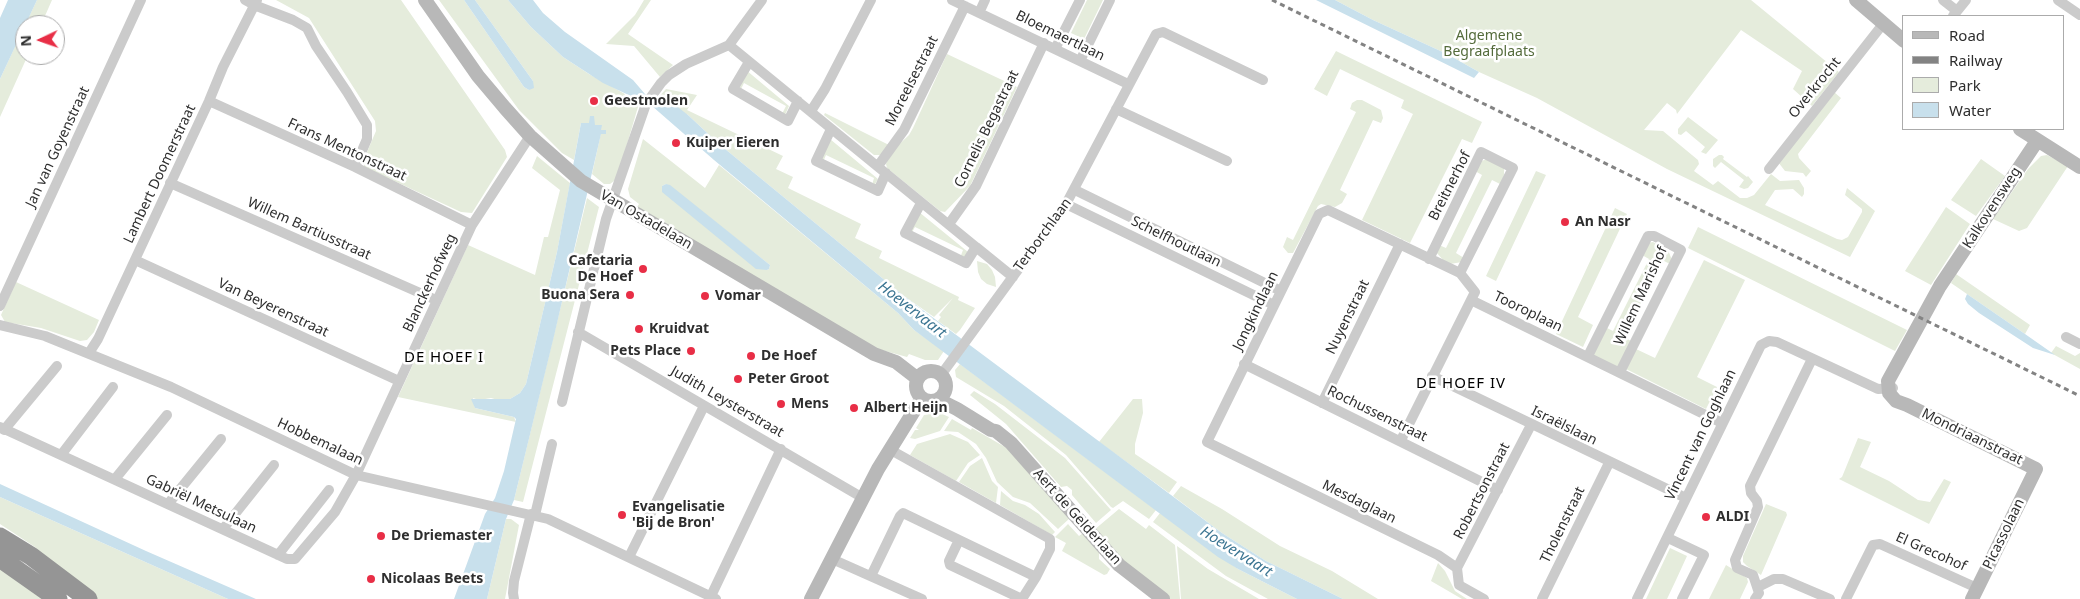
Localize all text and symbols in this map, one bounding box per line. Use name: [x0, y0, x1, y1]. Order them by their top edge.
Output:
street label: Bloemaertlaan: [1013, 7, 1107, 65]
north arrow: [15, 15, 65, 65]
legend: [1902, 15, 2065, 130]
text: Road: [1949, 25, 1985, 45]
park label: Algemene Begraafplaats: [1443, 28, 1535, 60]
street label: Moreelsestraat: [882, 33, 942, 129]
text: N: [16, 35, 35, 47]
text: Railway: [1949, 50, 2002, 70]
street label: Overkrocht: [1785, 54, 1845, 122]
street label: Cornelis Begastraat: [951, 67, 1023, 191]
text: Park: [1949, 75, 1981, 95]
street label: Jan van Goyenstraat: [23, 84, 93, 210]
place label: Geestmolen: [604, 93, 688, 109]
marker: Geestmolen: [588, 95, 600, 107]
text: Water: [1949, 100, 1991, 120]
street label: Lambert Doomerstraat: [120, 102, 200, 246]
street label: Frans Mentonstraat: [285, 115, 409, 185]
place label: Kuiper Eieren: [686, 135, 780, 151]
marker: Kuiper Eieren: [670, 137, 682, 149]
street label: Breitnerhof: [1425, 149, 1475, 223]
street label: Kalkovensweg: [1959, 164, 2025, 252]
street label: Van Ostadelaan: [597, 187, 695, 253]
street label: Willem Bartiusstraat: [245, 194, 373, 264]
street label: Terborchlaan: [1011, 195, 1075, 275]
street label: Schelfhoutlaan: [1128, 213, 1224, 271]
place label: An Nasr: [1575, 214, 1630, 230]
marker: An Nasr: [1559, 216, 1571, 228]
street label: Blanckerhofweg: [400, 231, 460, 335]
street label: Willem Marishof: [1611, 244, 1671, 348]
place label: Cafetaria De Hoef: [569, 253, 633, 286]
marker: Cafetaria De Hoef: [637, 263, 649, 275]
street label: Jongkindlaan: [1230, 269, 1282, 353]
street label: Van Beyerenstraat: [215, 275, 331, 341]
street label: Nuyenstraat: [1323, 277, 1373, 357]
water label: Hoevervaart: [874, 278, 950, 342]
place label: Buona Sera: [541, 287, 620, 303]
place label: Vomar: [715, 288, 761, 304]
street label: Tooroplaan: [1491, 288, 1565, 336]
marker: Buona Sera: [624, 289, 636, 301]
marker: Vomar: [699, 290, 711, 302]
place label: Kruidvat: [649, 321, 709, 337]
marker: Kruidvat: [633, 323, 645, 335]
place label: Pets Place: [610, 343, 681, 359]
marker: Pets Place: [685, 345, 697, 357]
place label: De Hoef: [761, 348, 816, 364]
district label: DE HOEF I: [403, 349, 485, 367]
marker: De Hoef: [745, 350, 757, 362]
street label: Judith Leysterstraat: [668, 363, 786, 441]
street label: Vincent van Goghlaan: [1662, 367, 1740, 503]
place label: Peter Groot: [748, 371, 829, 387]
marker: Peter Groot: [732, 373, 744, 385]
district label: DE HOEF IV: [1415, 375, 1507, 393]
street label: Rochussenstraat: [1324, 383, 1430, 445]
place label: Mens: [791, 396, 829, 412]
marker: Mens: [775, 398, 787, 410]
place label: Albert Heijn: [864, 400, 948, 416]
marker: Albert Heijn: [848, 402, 860, 414]
street label: Israëlslaan: [1528, 403, 1600, 449]
street label: Mondriaanstraat: [1919, 405, 2025, 469]
street label: Hobbemalaan: [274, 415, 366, 469]
street label: Robertsonstraat: [1450, 440, 1514, 542]
street label: Aert de Gelderlaan: [1029, 466, 1125, 568]
street label: Gabriël Metsulaan: [143, 471, 259, 537]
street label: Mesdaglaan: [1319, 477, 1399, 527]
street label: Tholenstraat: [1537, 484, 1589, 566]
street label: Picassolaan: [1980, 496, 2028, 572]
place label: Evangelisatie 'Bij de Bron': [632, 499, 725, 532]
marker: Evangelisatie 'Bij de Bron': [616, 509, 628, 521]
place label: ALDI: [1716, 509, 1749, 525]
marker: ALDI: [1700, 511, 1712, 523]
water label: Hoevervaart: [1197, 523, 1275, 581]
place label: De Driemaster: [391, 528, 492, 544]
street label: El Grecohof: [1893, 529, 1969, 575]
marker: De Driemaster: [375, 530, 387, 542]
place label: Nicolaas Beets: [381, 571, 483, 587]
marker: Nicolaas Beets: [365, 573, 377, 585]

